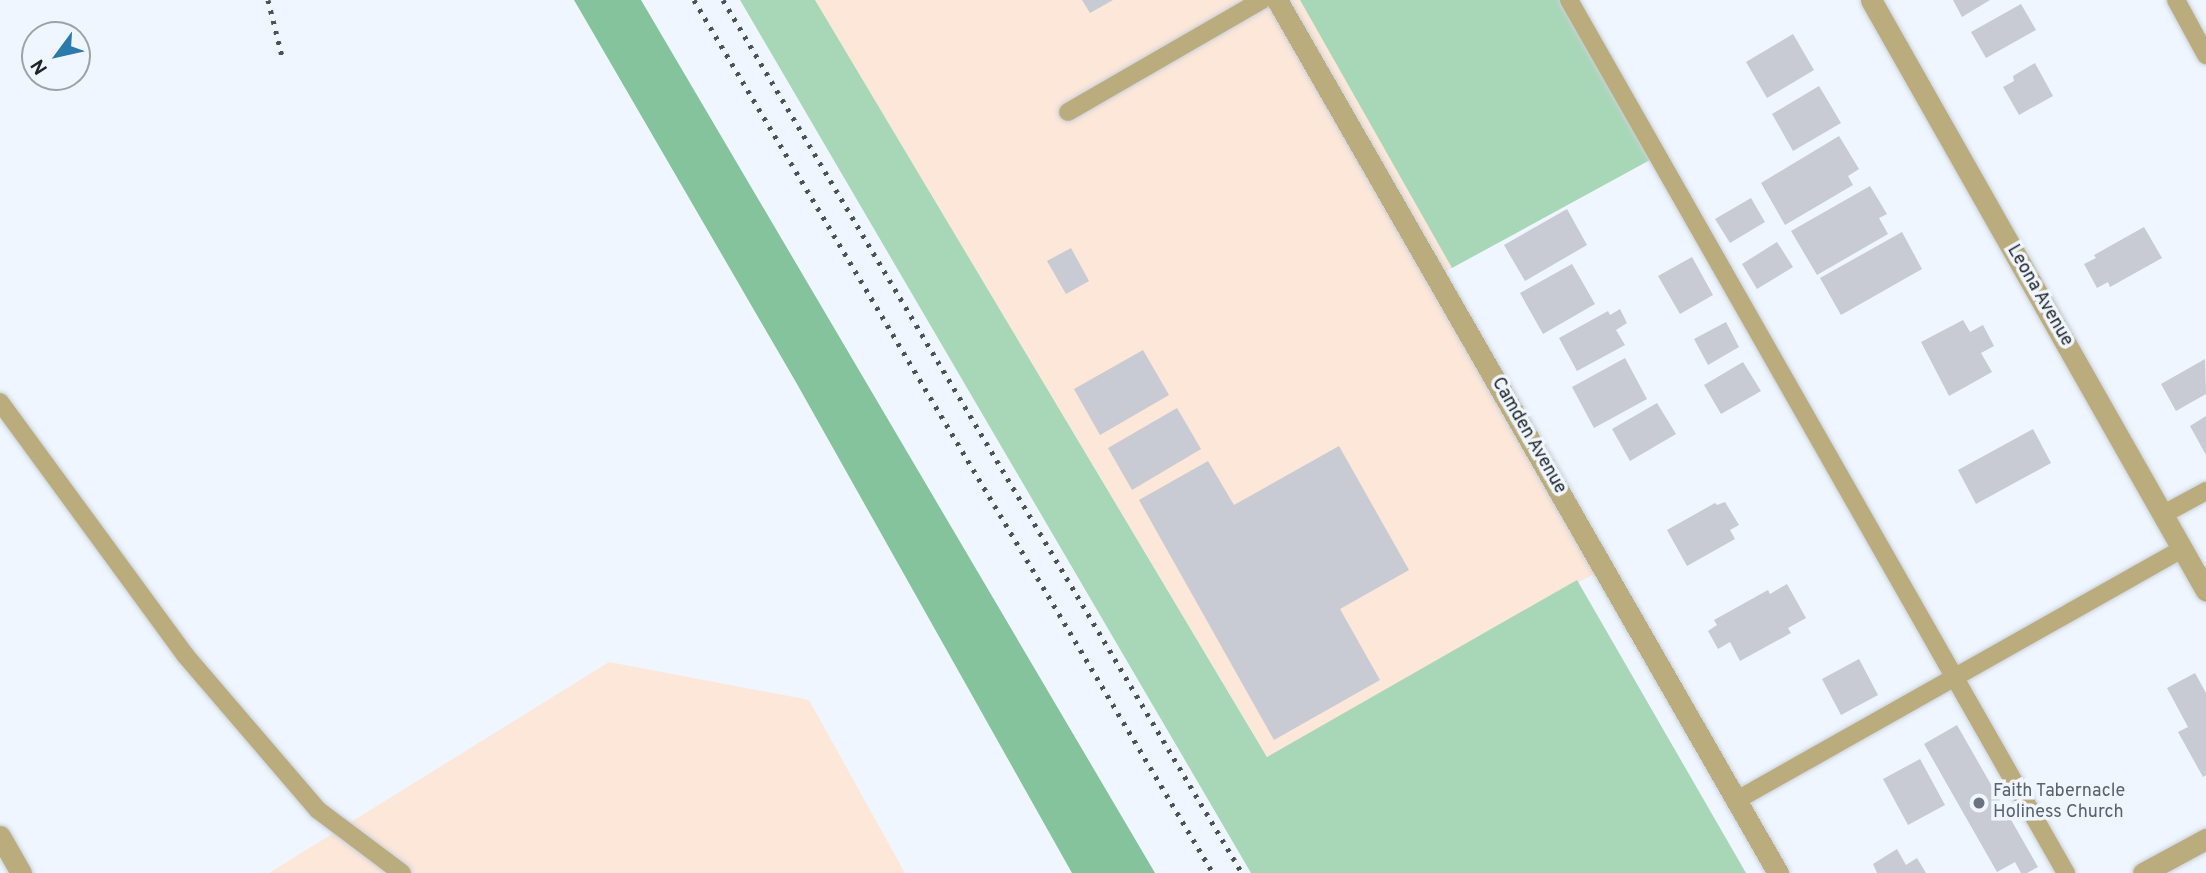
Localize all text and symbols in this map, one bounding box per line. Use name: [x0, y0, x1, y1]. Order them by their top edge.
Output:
north arrow: [21, 21, 91, 91]
text: N: [26, 54, 54, 79]
street label: Leona Avenue: [2001, 241, 2077, 351]
street label: Camden Avenue: [1486, 374, 1570, 498]
place label: Faith Tabernacle Holiness Church: [1993, 782, 2126, 824]
marker: Faith Tabernacle Holiness Church: [1971, 795, 1987, 811]

